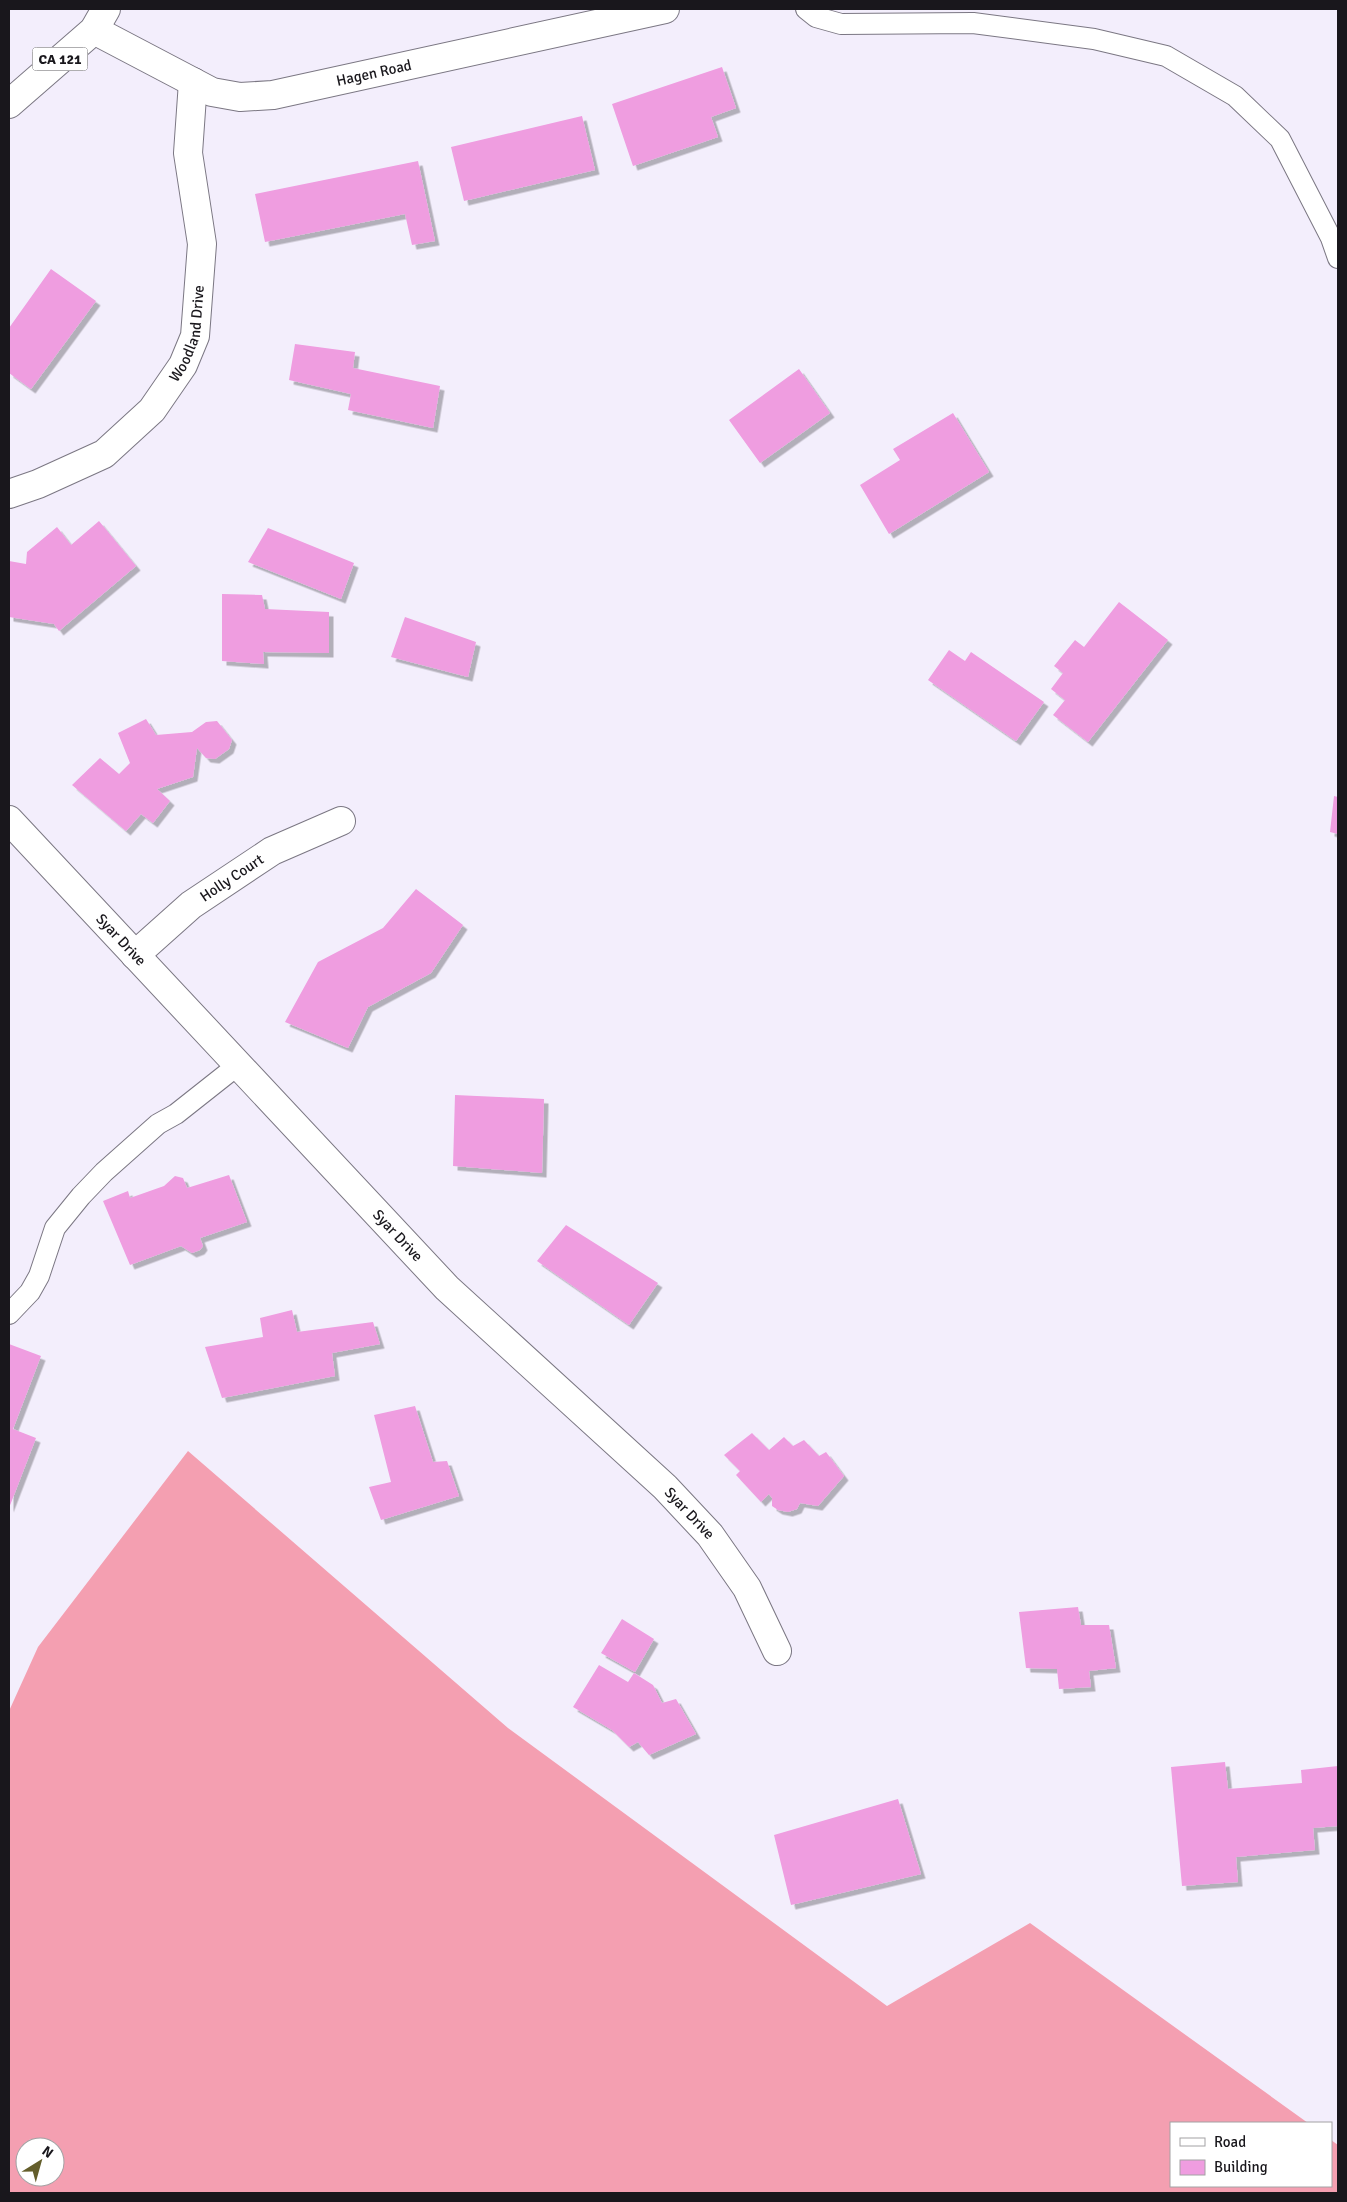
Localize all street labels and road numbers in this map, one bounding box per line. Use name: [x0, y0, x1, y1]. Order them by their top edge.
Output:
road number: CA 121: [32, 48, 88, 70]
street label: Hagen Road: [334, 56, 413, 90]
street label: Woodland Drive: [165, 284, 208, 385]
street label: Holly Court: [196, 850, 267, 906]
street label: Syar Drive: [92, 910, 150, 970]
street label: Syar Drive: [369, 1206, 427, 1265]
street label: Syar Drive: [661, 1483, 718, 1543]

